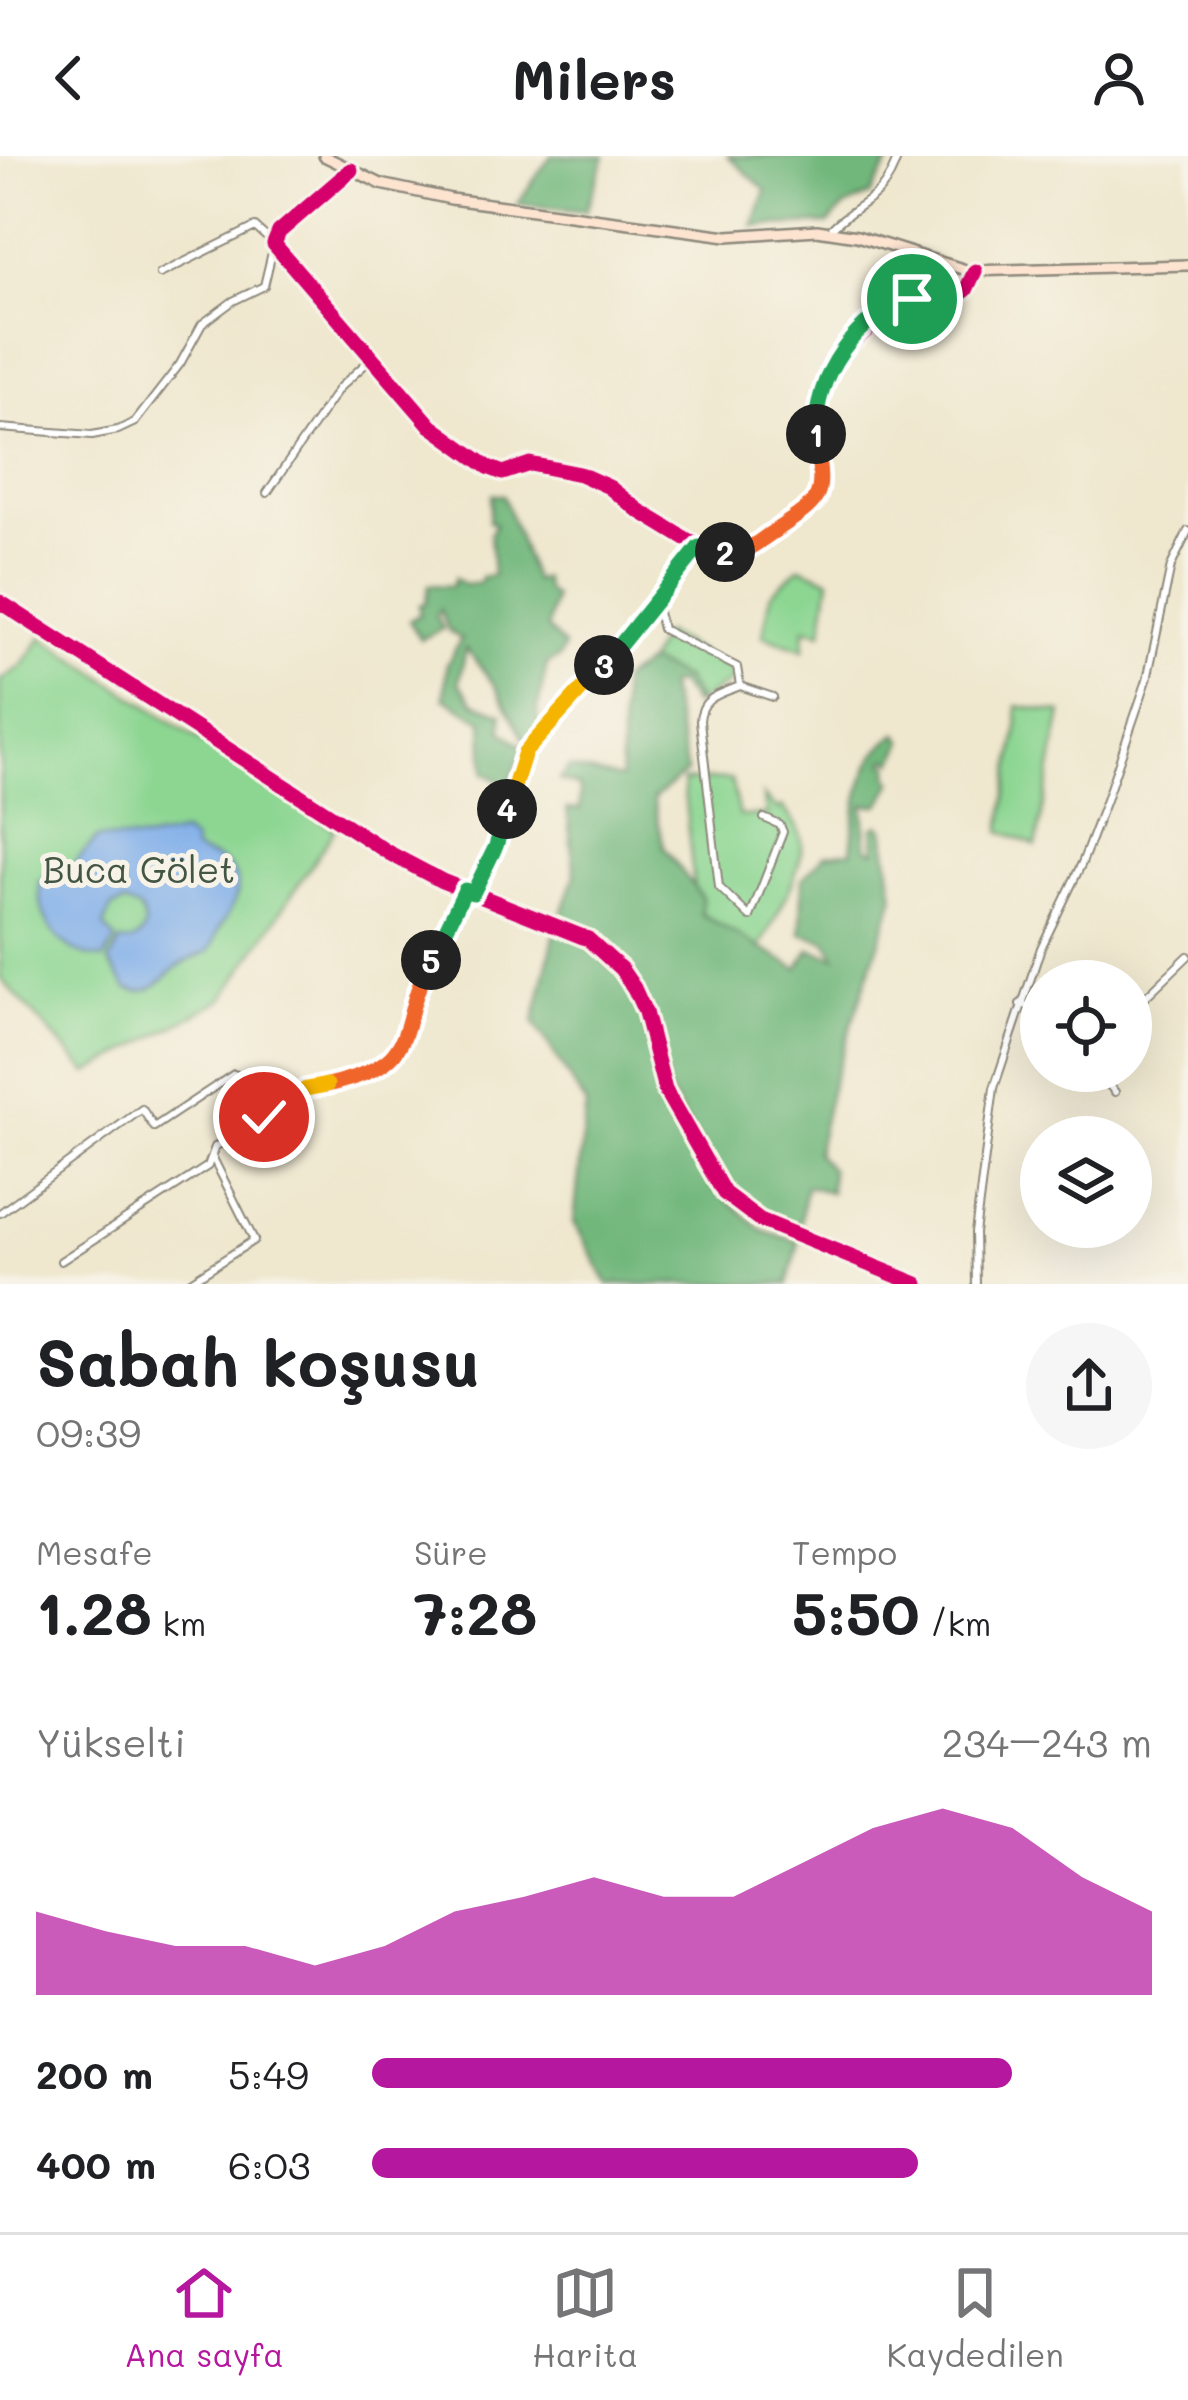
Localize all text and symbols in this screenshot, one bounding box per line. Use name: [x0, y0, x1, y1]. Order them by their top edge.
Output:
text: Milers: [512, 43, 676, 114]
icon: back: [36, 45, 102, 111]
icon: person: [1086, 45, 1152, 111]
pin: [861, 248, 963, 350]
icon: arrive: [879, 266, 945, 332]
pin: 1: [786, 404, 846, 464]
text: 1: [809, 412, 823, 455]
pin: 2: [695, 522, 755, 582]
text: 2: [716, 530, 734, 573]
pin: 3: [574, 635, 634, 695]
text: 3: [594, 643, 614, 686]
pin: 4: [477, 779, 537, 839]
text: 4: [497, 787, 517, 830]
park label: Buca Gölet: [43, 845, 235, 892]
pin: 5: [401, 930, 461, 990]
text: 5: [421, 938, 441, 981]
map controls: [1020, 960, 1152, 1248]
button: locate: [1020, 960, 1152, 1092]
pin: [213, 1066, 315, 1168]
icon: check: [231, 1084, 297, 1150]
button: layers: [1020, 1116, 1152, 1248]
text: Sabah koşusu: [36, 1318, 480, 1404]
button: share: [1026, 1323, 1152, 1449]
text: 09:39: [36, 1406, 141, 1457]
text: Mesafe: [36, 1530, 153, 1573]
text: Süre: [414, 1530, 488, 1573]
text: Tempo: [792, 1530, 897, 1573]
text: 1.28: [36, 1573, 152, 1651]
text: 7:28: [414, 1573, 537, 1651]
text: 5:50: [792, 1573, 920, 1651]
text: km: [152, 1601, 206, 1644]
text: /km: [920, 1601, 991, 1644]
text: Yükselti: [36, 1716, 186, 1767]
text: 234–243 m: [942, 1716, 1152, 1767]
text: 200 m: [36, 2048, 153, 2099]
text: 5:49: [228, 2048, 309, 2099]
text: 400 m: [36, 2138, 156, 2189]
text: 6:03: [228, 2138, 311, 2189]
tab: Ana sayfa: [124, 2260, 284, 2375]
tab: Harita: [532, 2260, 638, 2375]
tab: Kaydedilen: [887, 2260, 1064, 2375]

